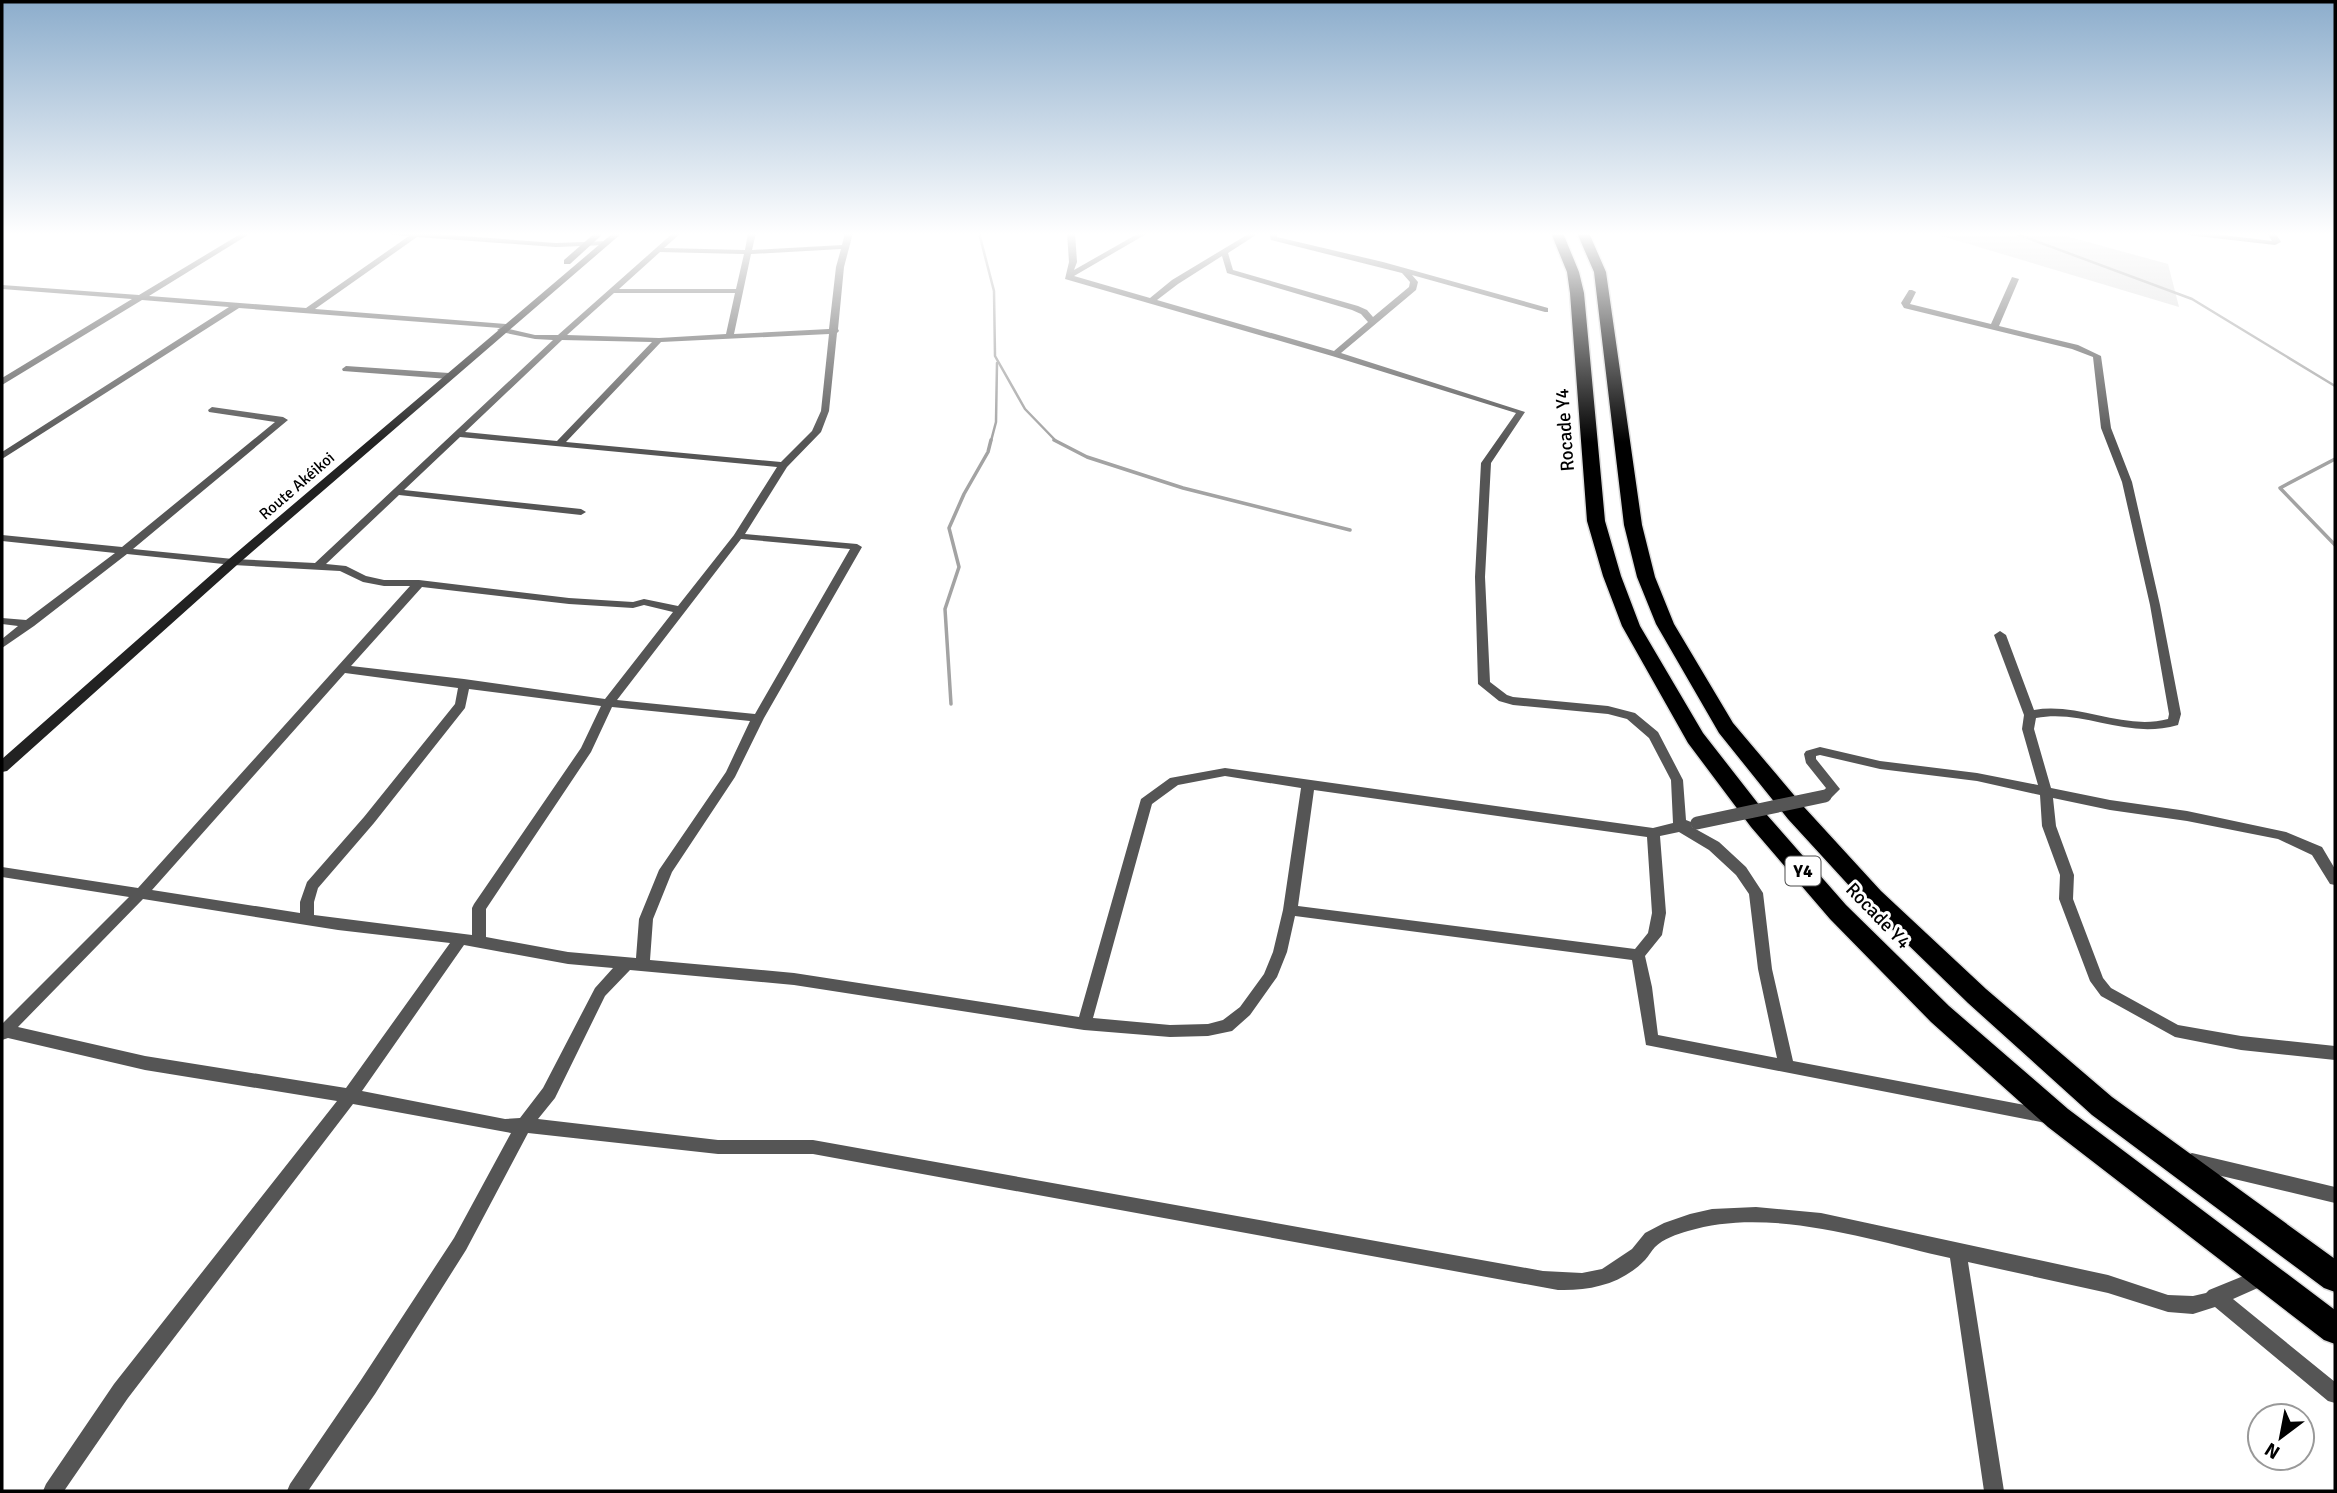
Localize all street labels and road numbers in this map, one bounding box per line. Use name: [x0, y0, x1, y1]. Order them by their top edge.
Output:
street label: Rocade Y4: [1550, 388, 1580, 472]
street label: Route Akéikoi: [255, 448, 339, 524]
road number: Y4: [1786, 856, 1820, 886]
street label: Rocade Y4: [1840, 878, 1916, 954]

